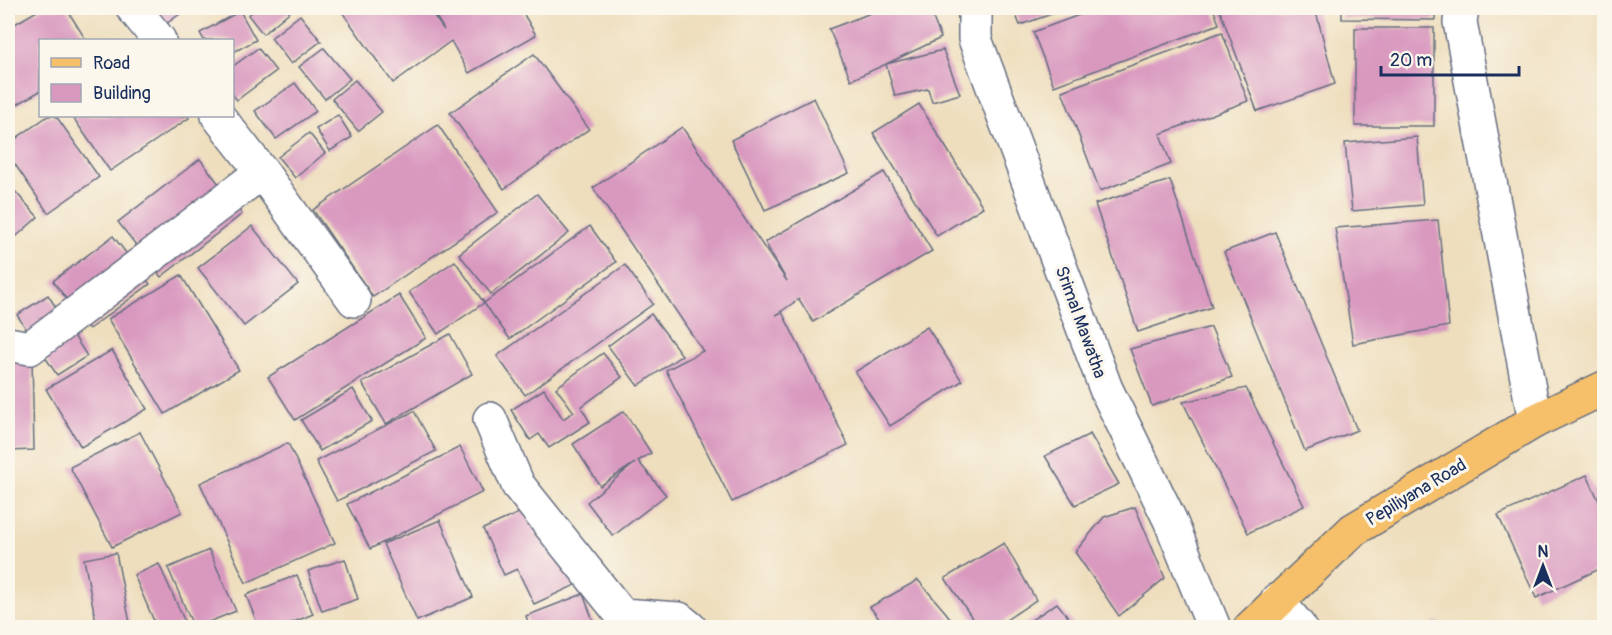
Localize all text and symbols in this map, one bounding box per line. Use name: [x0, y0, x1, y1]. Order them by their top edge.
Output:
legend: [39, 39, 234, 117]
scale bar: [1381, 39, 1519, 77]
text: 20 m: [1390, 49, 1432, 72]
text: Road: [93, 52, 130, 75]
text: Building: [93, 82, 151, 105]
street label: Srimal Mawatha: [1050, 263, 1111, 381]
street label: Pepiliyana Road: [1362, 453, 1471, 531]
north arrow: [1513, 536, 1573, 596]
text: N: [1538, 542, 1549, 562]

